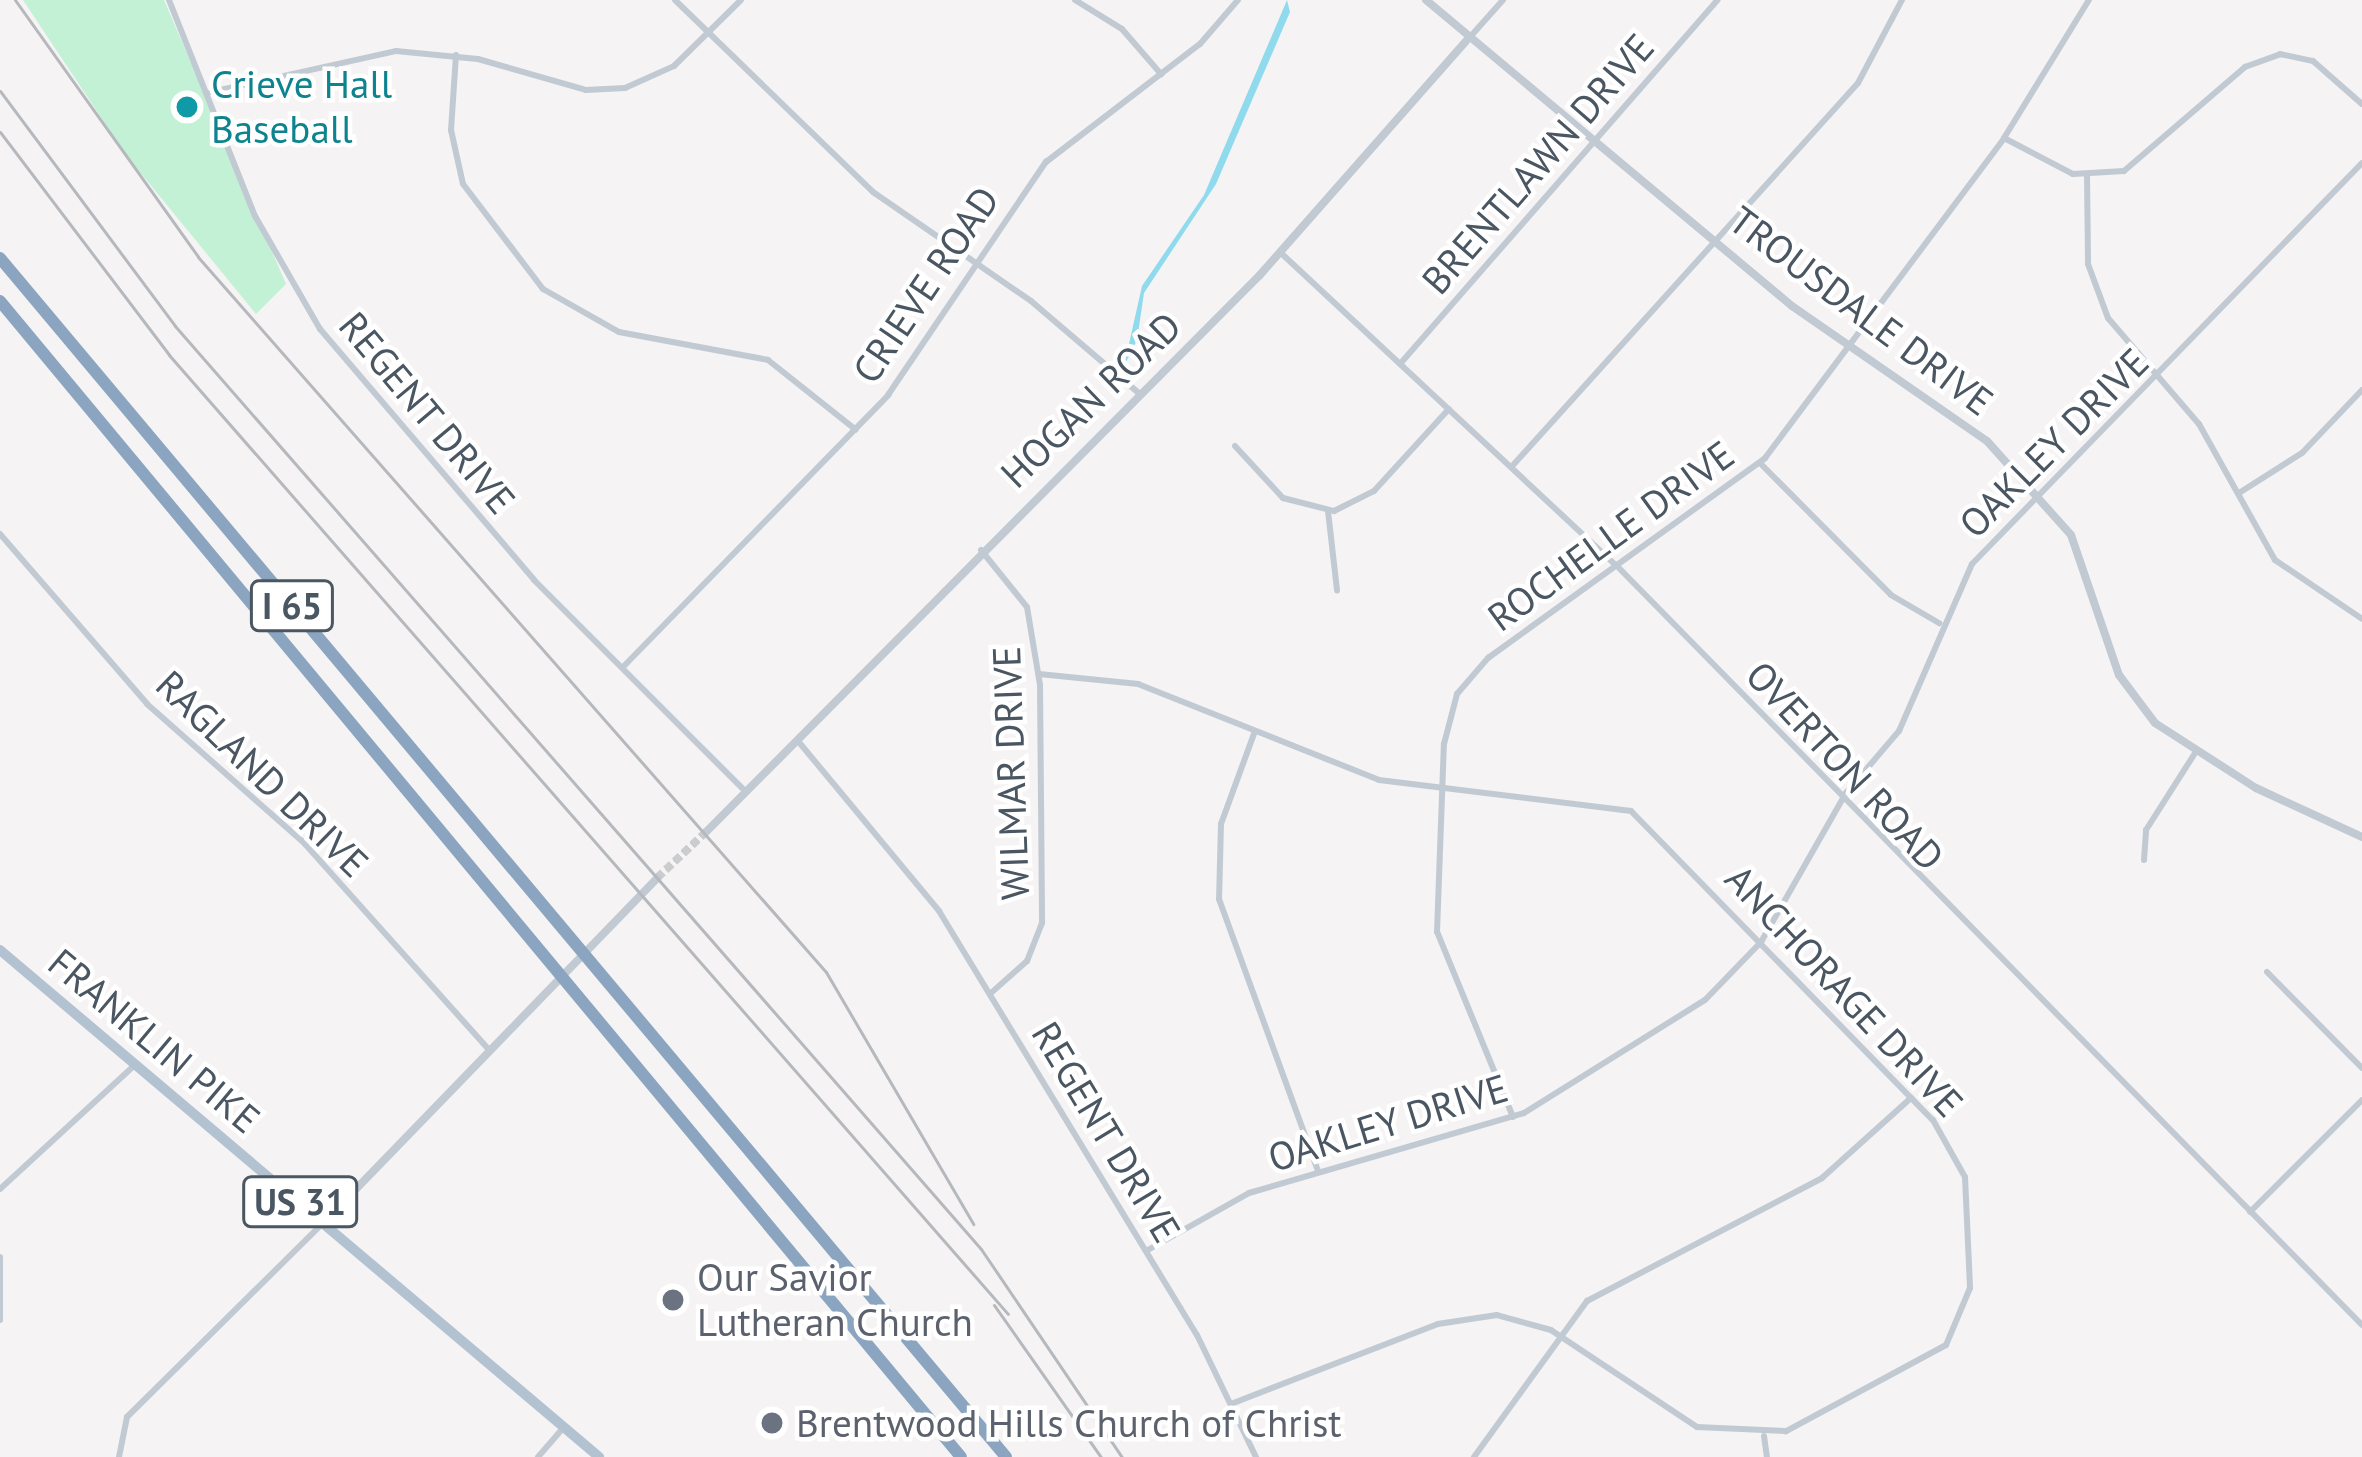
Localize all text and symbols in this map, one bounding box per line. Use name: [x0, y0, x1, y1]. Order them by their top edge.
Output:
street label: BRENTLAWN DRIVE: [1412, 25, 1664, 303]
place label: Crieve Hall Baseball: [211, 62, 392, 153]
marker: Crieve Hall Baseball: [174, 94, 200, 120]
street label: CRIEVE ROAD: [843, 178, 1009, 392]
street label: TROUSDALE DRIVE: [1720, 197, 2002, 425]
street label: REGENT DRIVE: [329, 302, 525, 524]
street label: HOGAN ROAD: [991, 303, 1191, 497]
street label: OAKLEY DRIVE: [1950, 339, 2158, 547]
street label: ROCHELLE DRIVE: [1479, 431, 1743, 641]
road number: I 65: [247, 576, 337, 636]
street label: WILMAR DRIVE: [983, 645, 1039, 901]
street label: OVERTON ROAD: [1736, 652, 1954, 880]
street label: RAGLAND DRIVE: [146, 661, 378, 887]
street label: ANCHORAGE DRIVE: [1716, 856, 1972, 1126]
street label: FRANKLIN PIKE: [39, 939, 269, 1143]
street label: REGENT DRIVE: [1021, 1013, 1191, 1251]
street label: OAKLEY DRIVE: [1262, 1064, 1514, 1182]
road number: US 31: [240, 1172, 360, 1232]
place label: Our Savior Lutheran Church: [697, 1255, 973, 1346]
marker: Our Savior Lutheran Church: [660, 1287, 686, 1313]
place label: Brentwood Hills Church of Christ: [796, 1400, 1342, 1446]
marker: Brentwood Hills Church of Christ: [759, 1410, 785, 1436]

